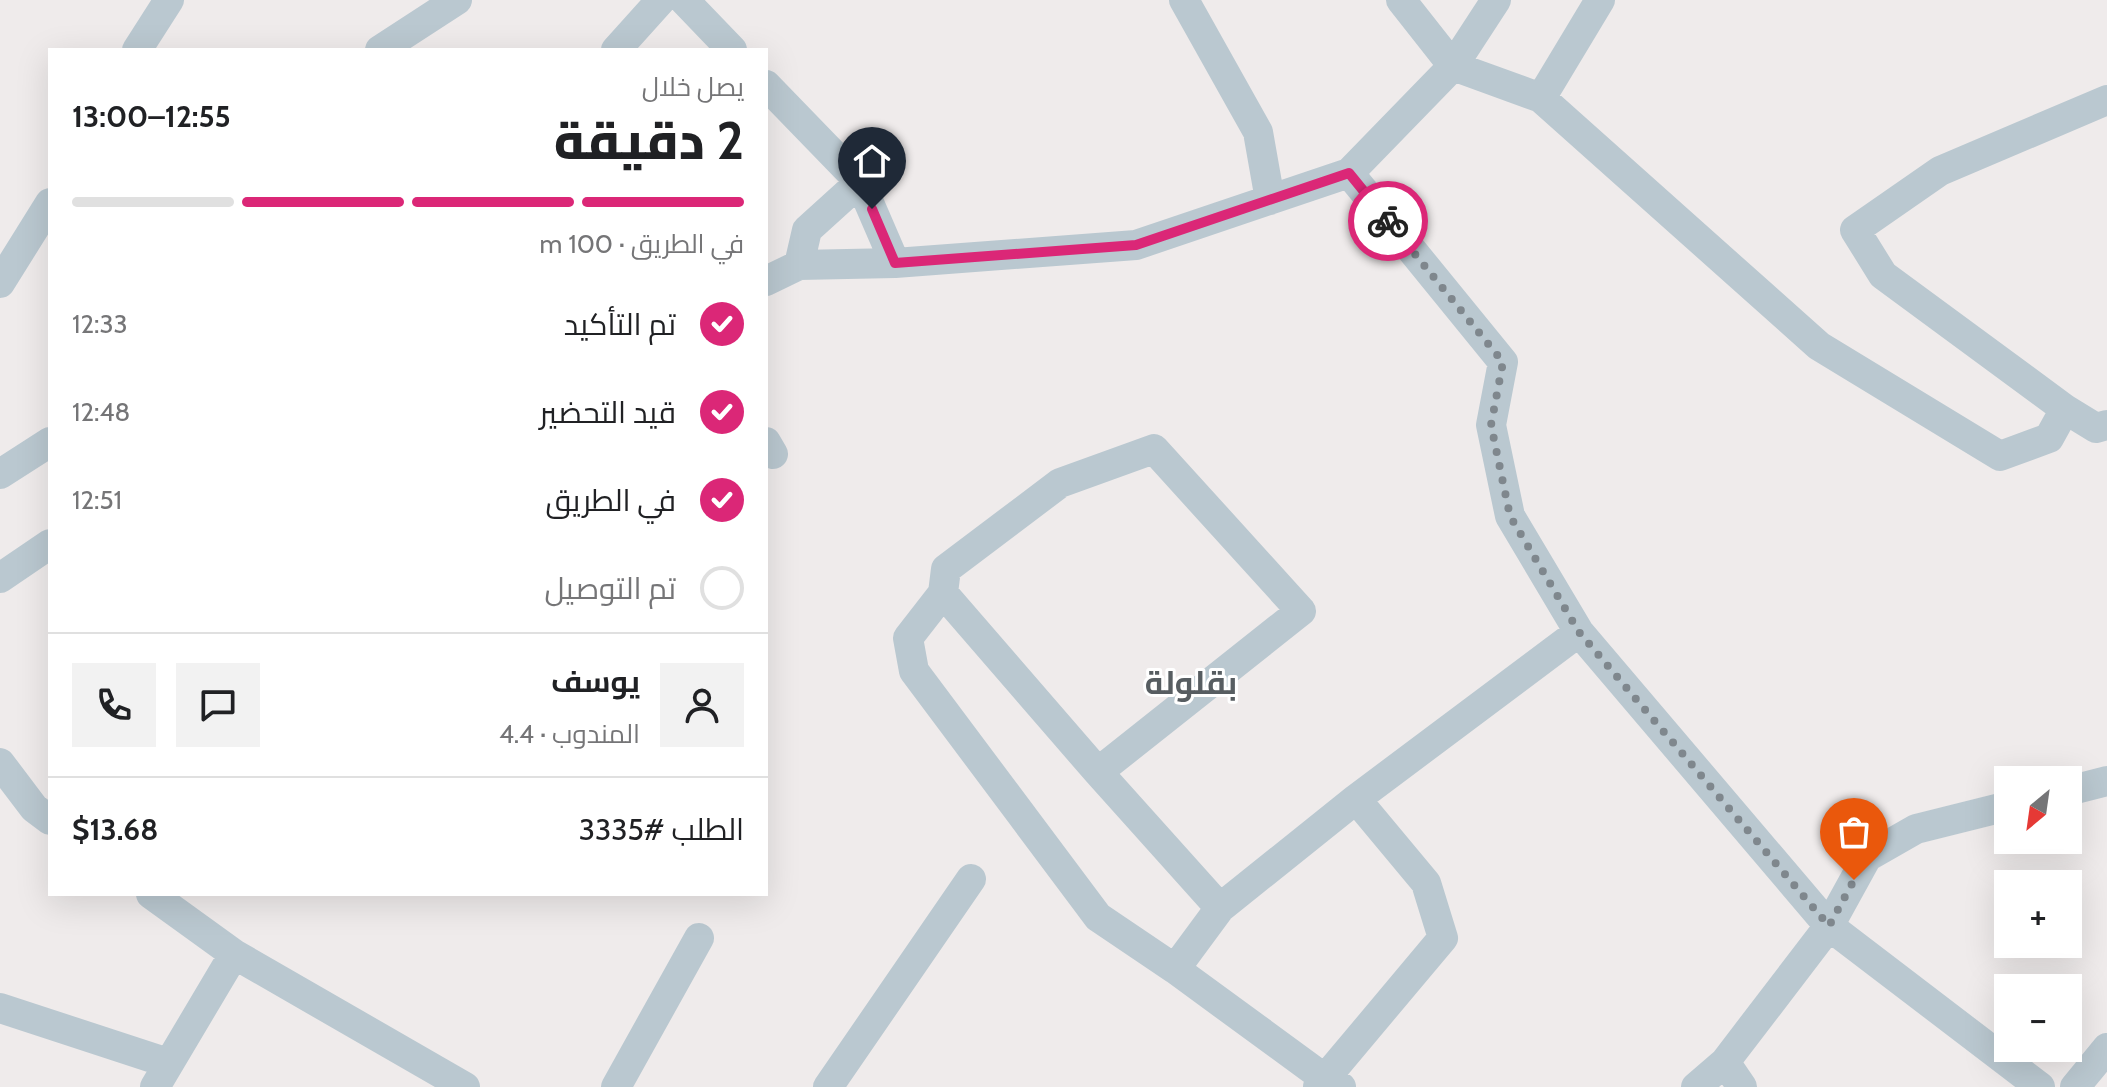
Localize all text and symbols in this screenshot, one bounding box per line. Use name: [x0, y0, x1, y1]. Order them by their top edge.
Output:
text: يصل خلال: [642, 71, 744, 103]
text: 12:55–13:00: [72, 98, 231, 135]
text: 2 دقيقة: [554, 109, 744, 172]
pin: [838, 127, 906, 209]
icon: home: [850, 139, 894, 183]
courier: [1348, 181, 1428, 261]
icon: bike: [1366, 199, 1410, 243]
text: في الطريق · 100 m: [540, 228, 744, 260]
icon: check: [700, 302, 744, 346]
text: تم التأكيد: [564, 306, 676, 343]
text: 12:33: [72, 308, 128, 340]
icon: check: [700, 390, 744, 434]
text: قيد التحضير: [540, 394, 676, 431]
text: 12:48: [72, 396, 130, 428]
icon: check: [700, 478, 744, 522]
text: في الطريق: [545, 482, 676, 519]
text: 12:51: [72, 484, 122, 516]
text: تم التوصيل: [545, 570, 676, 607]
button: phone: [72, 663, 156, 747]
button: chat: [176, 663, 260, 747]
text: يوسف: [551, 663, 640, 700]
button: person: [660, 663, 744, 747]
district label: بقلولة: [1145, 663, 1237, 702]
text: المندوب · 4.4: [499, 718, 640, 750]
north arrow: [1994, 766, 2082, 854]
map controls: [1994, 766, 2082, 1062]
pin: [1820, 798, 1888, 880]
icon: bag: [1832, 810, 1876, 854]
text: $13.68: [72, 811, 158, 848]
text: الطلب #3335: [579, 811, 744, 848]
button: +: [1994, 870, 2082, 958]
button: −: [1994, 974, 2082, 1062]

